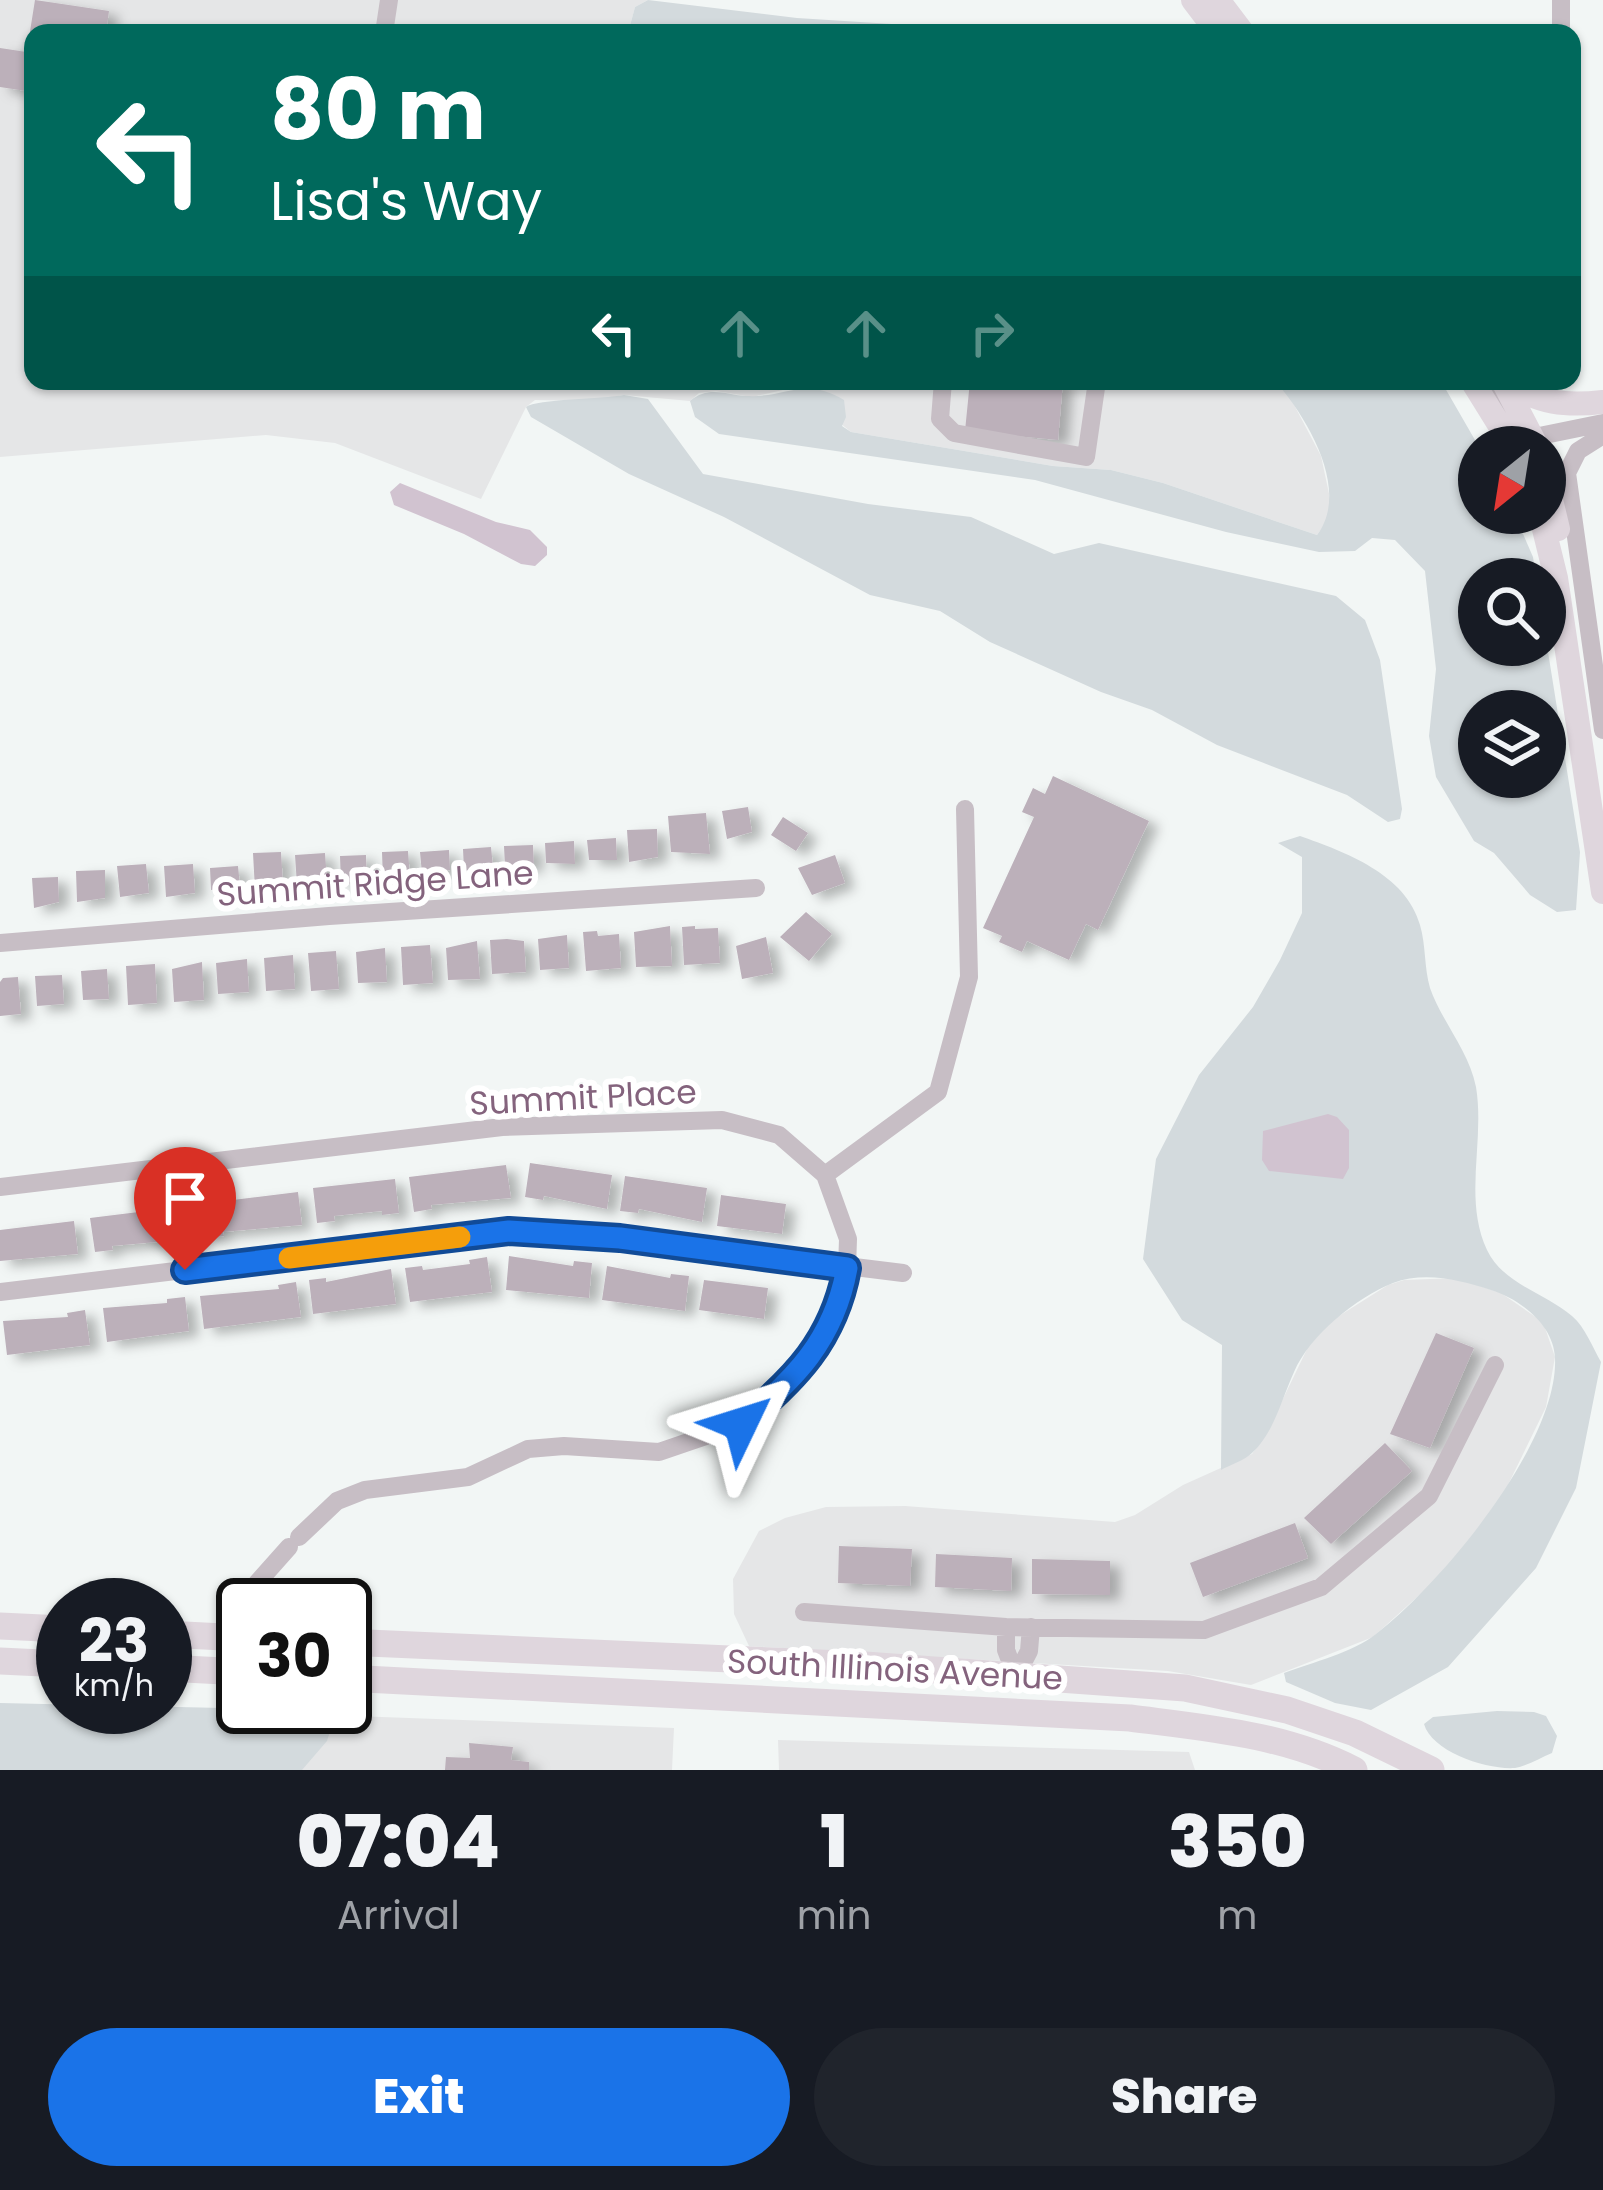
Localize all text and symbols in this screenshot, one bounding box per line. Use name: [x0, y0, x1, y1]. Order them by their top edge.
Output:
text: 80 m: [270, 51, 486, 168]
icon: left: [72, 72, 228, 228]
text: Lisa's Way: [270, 163, 542, 239]
icon: left: [581, 300, 647, 366]
icon: ahead: [707, 300, 773, 366]
icon: ahead: [833, 300, 899, 366]
icon: right: [959, 300, 1025, 366]
north arrow: [1458, 426, 1566, 534]
map controls: [1458, 426, 1566, 798]
button: search: [1458, 558, 1566, 666]
button: layers: [1458, 690, 1566, 798]
street label: Summit Ridge Lane: [215, 849, 535, 918]
street label: Summit Place: [468, 1068, 698, 1127]
pin: [134, 1147, 236, 1270]
icon: arrive: [152, 1165, 218, 1231]
position arrow: [678, 1361, 804, 1487]
speed limit sign: 30: [216, 1578, 372, 1734]
text: 23: [79, 1599, 149, 1683]
street label: South Illinois Avenue: [726, 1637, 1064, 1702]
text: km/h: [74, 1664, 154, 1707]
text: 07:04: [297, 1791, 500, 1892]
text: 1: [820, 1791, 848, 1892]
text: 350: [1168, 1791, 1306, 1892]
text: Arrival: [337, 1888, 460, 1943]
text: min: [797, 1888, 872, 1943]
text: m: [1217, 1888, 1257, 1943]
button: Exit: [48, 2028, 790, 2166]
button: Share: [814, 2028, 1555, 2166]

